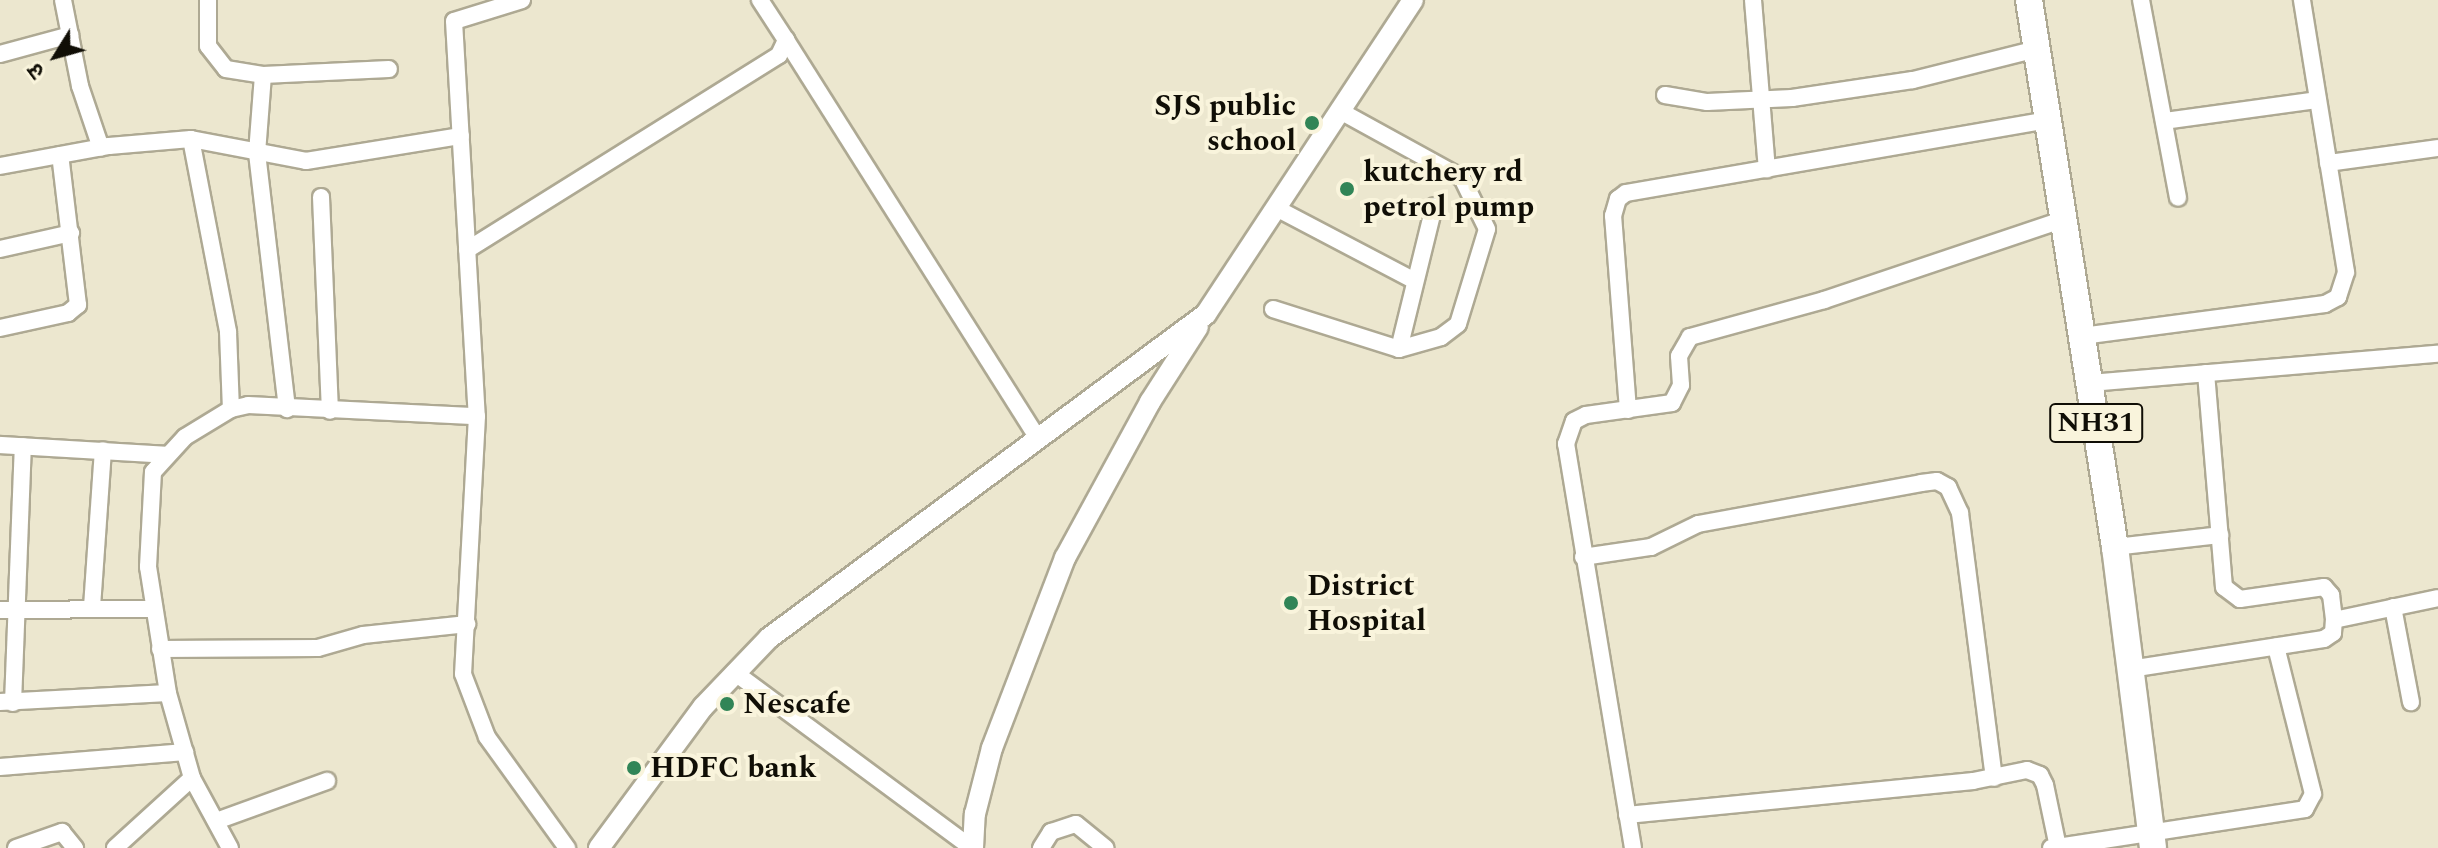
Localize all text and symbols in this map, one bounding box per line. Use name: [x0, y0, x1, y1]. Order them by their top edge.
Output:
north arrow: [16, 16, 96, 96]
text: उ: [19, 56, 53, 86]
place label: SJS public school: [1154, 88, 1296, 158]
marker: SJS public school: [1303, 114, 1321, 132]
place label: kutchery rd petrol pump: [1363, 154, 1534, 224]
marker: kutchery rd petrol pump: [1338, 180, 1356, 198]
road number: NH31: [2048, 399, 2144, 447]
place label: District Hospital: [1307, 568, 1426, 638]
marker: District Hospital: [1282, 594, 1300, 612]
place label: Nescafe: [743, 686, 851, 722]
marker: Nescafe: [718, 695, 736, 713]
place label: HDFC bank: [650, 750, 816, 786]
marker: HDFC bank: [625, 759, 643, 777]

